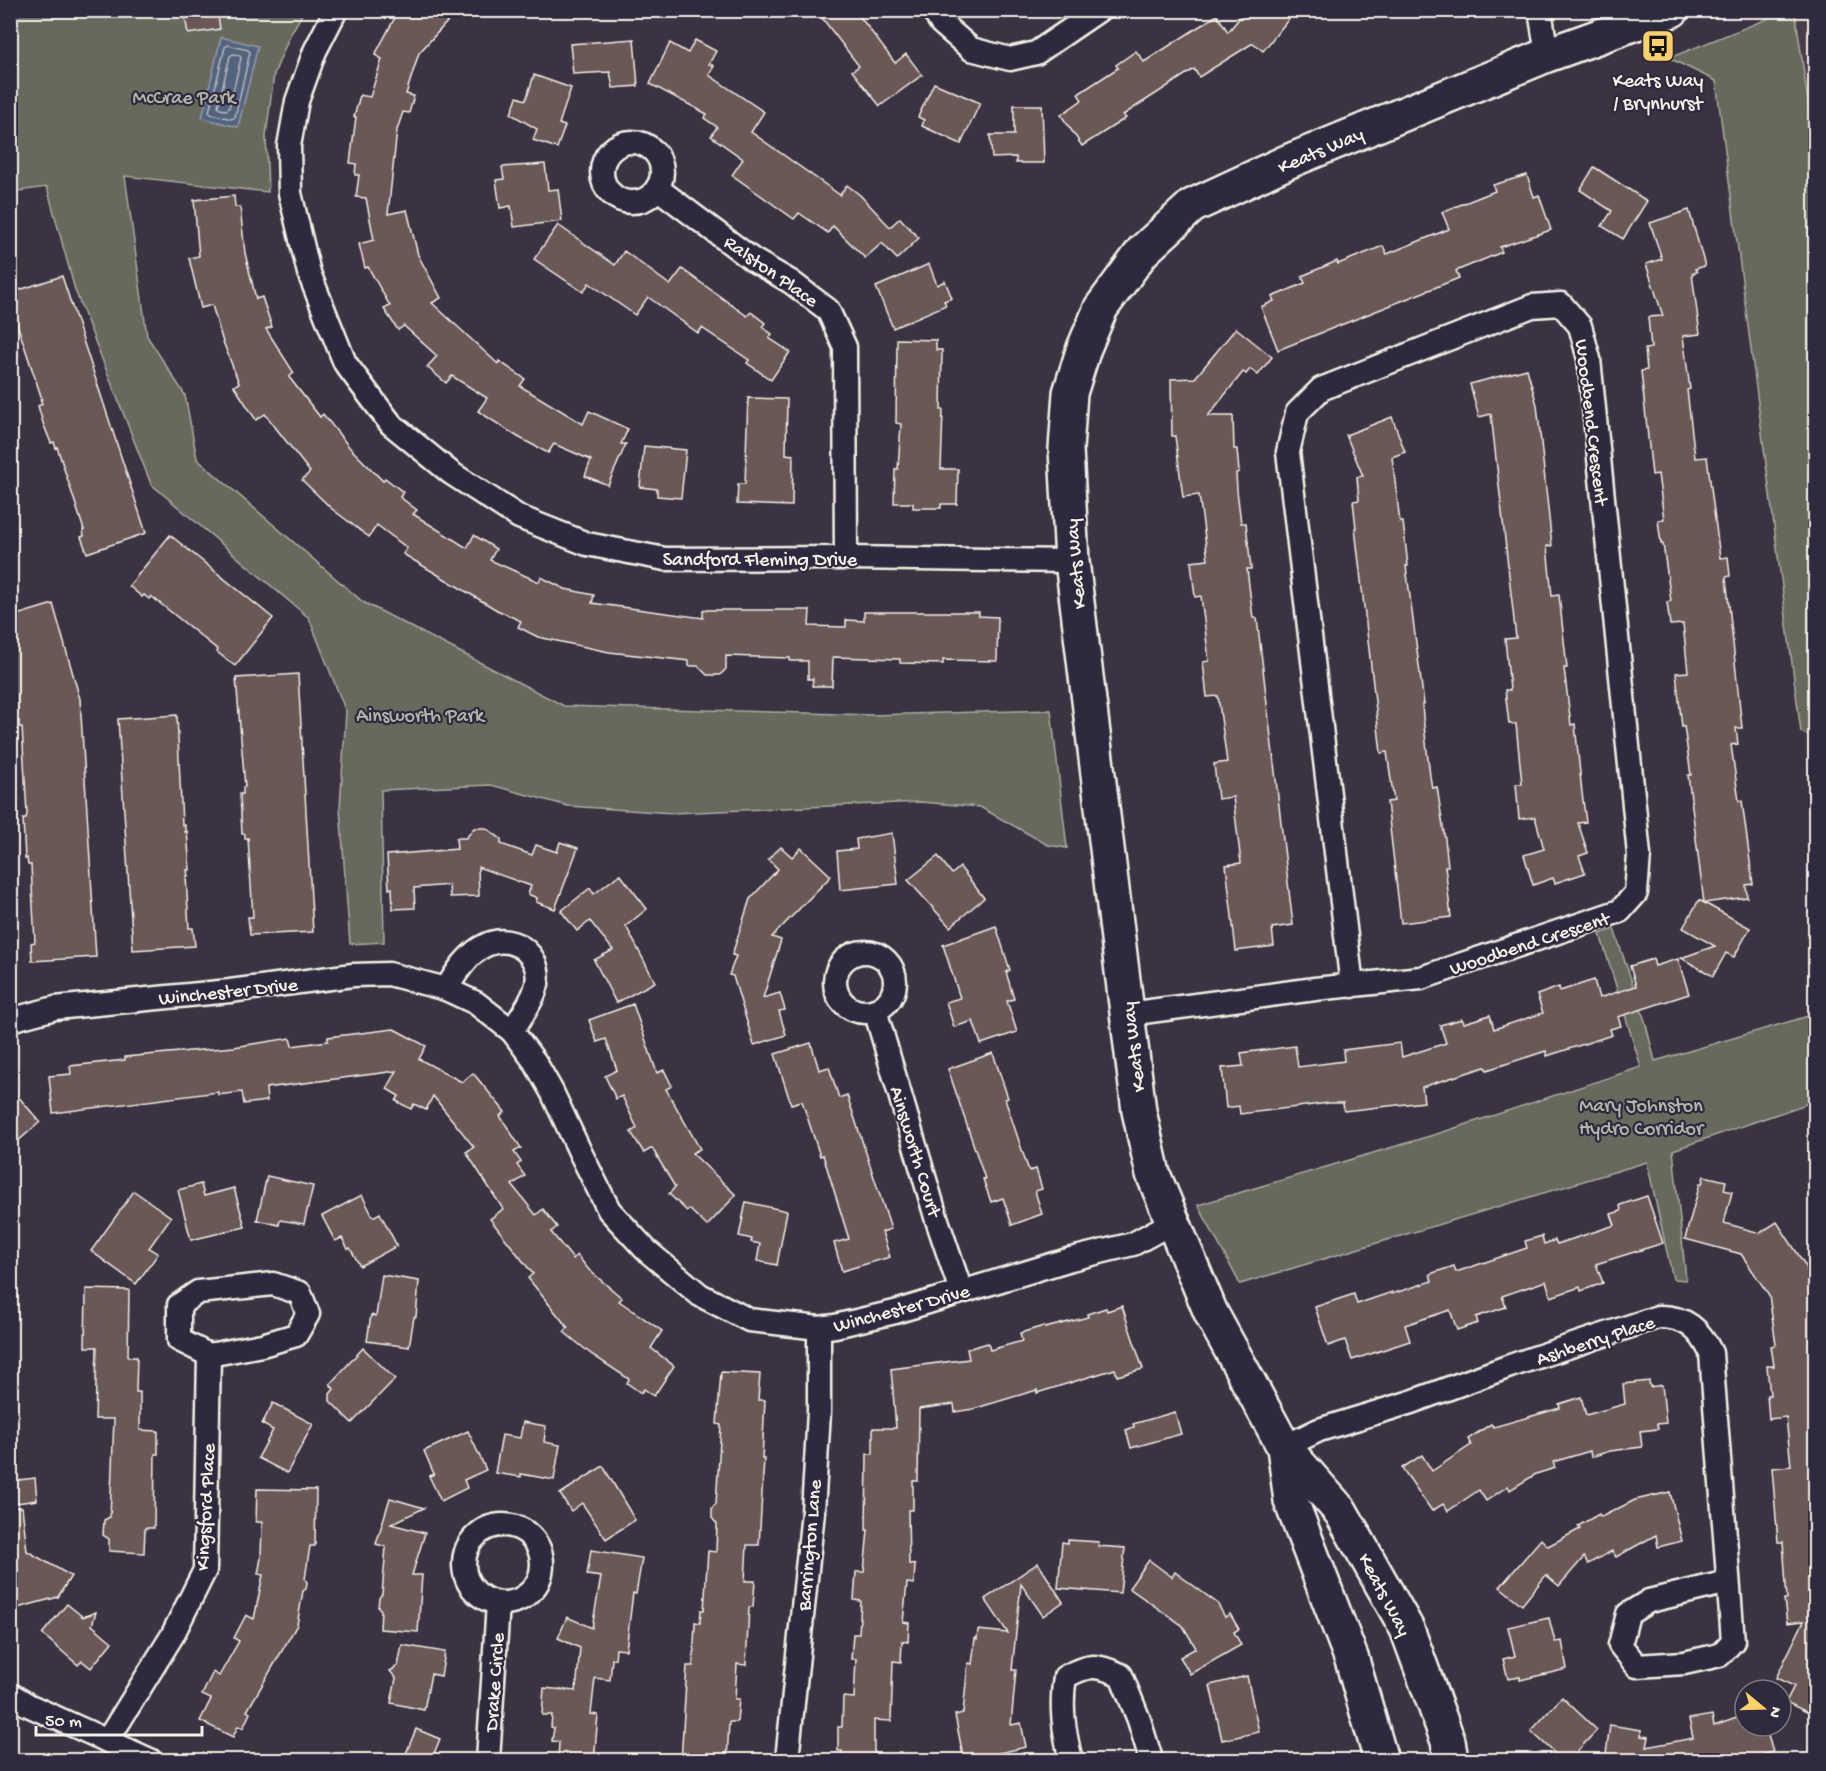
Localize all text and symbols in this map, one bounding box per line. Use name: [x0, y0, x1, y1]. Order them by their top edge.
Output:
bus stop icon: Keats Way / Brynhurst: [1640, 28, 1676, 64]
place label: Keats Way / Brynhurst: [1613, 71, 1704, 117]
park label: McCrae Park: [133, 88, 238, 111]
street label: Keats Way: [1275, 124, 1368, 181]
street label: Ralston Place: [718, 232, 822, 314]
street label: Woodbend Crescent: [1568, 338, 1611, 508]
street label: Keats Way: [1062, 517, 1093, 610]
street label: Sandford Fleming Drive: [663, 550, 858, 573]
park label: Ainsworth Park: [356, 706, 486, 729]
street label: Woodbend Crescent: [1447, 908, 1615, 982]
street label: Winchester Drive: [158, 975, 300, 1012]
street label: Keats Way: [1119, 1000, 1152, 1093]
street label: Ainsworth Court: [883, 1084, 945, 1222]
park label: Mary Johnston Hydro Corridor: [1579, 1096, 1705, 1142]
street label: Winchester Drive: [831, 1281, 973, 1340]
street label: Ashberry Place: [1534, 1312, 1659, 1372]
street label: Kingsford Place: [193, 1442, 222, 1571]
street label: Barrington Lane: [794, 1478, 829, 1613]
street label: Keats Way: [1351, 1550, 1414, 1641]
street label: Drake Circle: [481, 1631, 511, 1734]
north arrow: [1733, 1678, 1793, 1738]
scale bar: [36, 1699, 202, 1737]
text: N: [1763, 1704, 1785, 1720]
text: 50 m: [45, 1712, 82, 1733]

